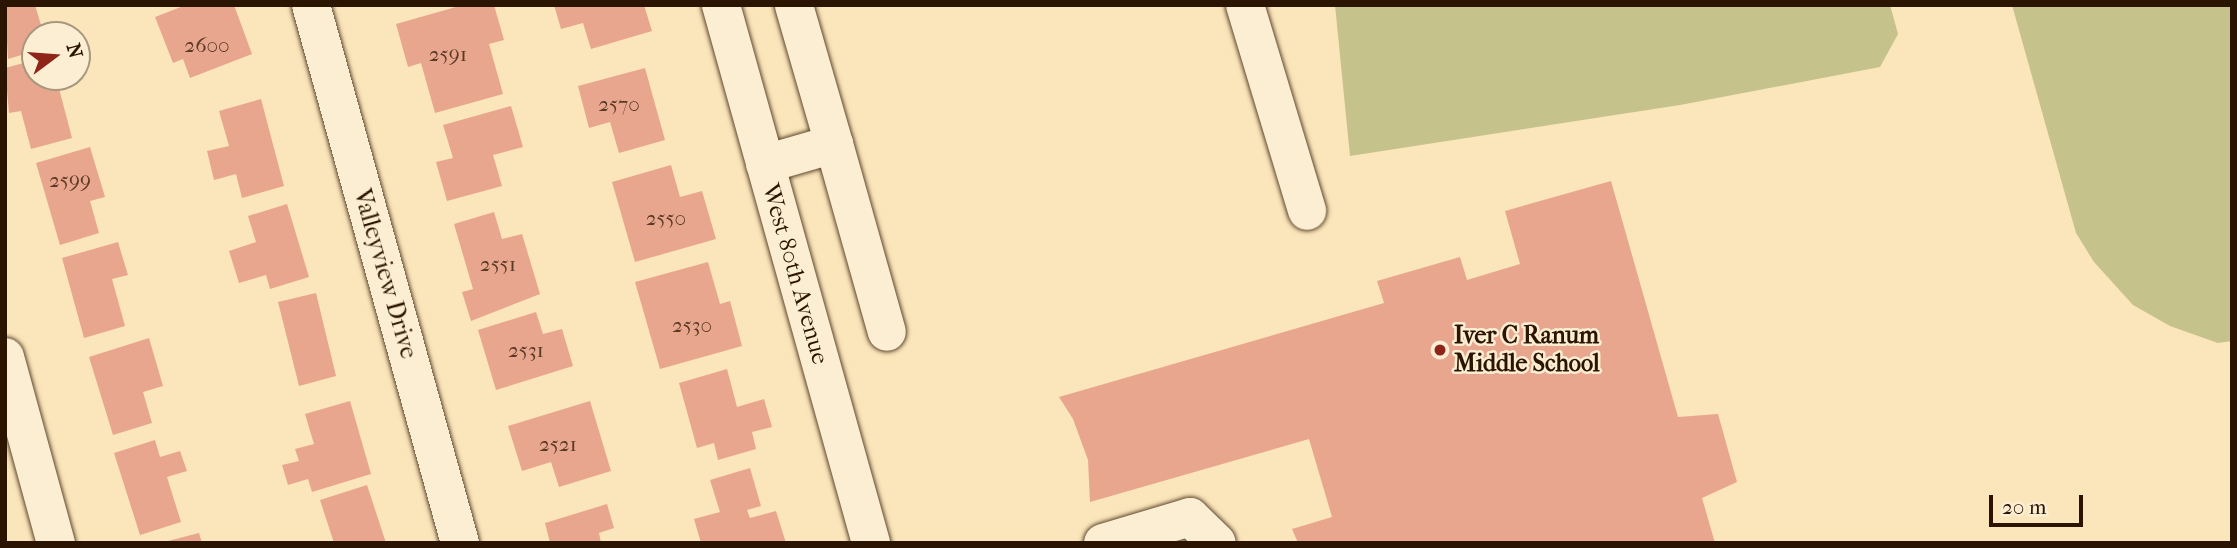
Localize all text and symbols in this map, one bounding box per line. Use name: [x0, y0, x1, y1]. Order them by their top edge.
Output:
north arrow: [21, 21, 91, 91]
house number: 2600: [184, 32, 230, 58]
text: N: [62, 41, 87, 61]
house number: 2591: [429, 41, 467, 67]
house number: 2570: [598, 91, 640, 117]
house number: 2599: [49, 167, 91, 193]
street label: West 80th Avenue: [755, 180, 835, 368]
street label: Valleyview Drive: [347, 186, 423, 362]
house number: 2550: [646, 205, 686, 231]
house number: 2551: [480, 251, 516, 277]
house number: 2530: [672, 312, 712, 338]
place label: Iver C Ranum Middle School: [1454, 322, 1600, 378]
house number: 2531: [508, 337, 544, 363]
marker: Iver C Ranum Middle School: [1432, 342, 1448, 358]
house number: 2521: [539, 431, 577, 457]
scale bar: [1992, 482, 2086, 526]
text: 20 m: [2002, 495, 2046, 519]

